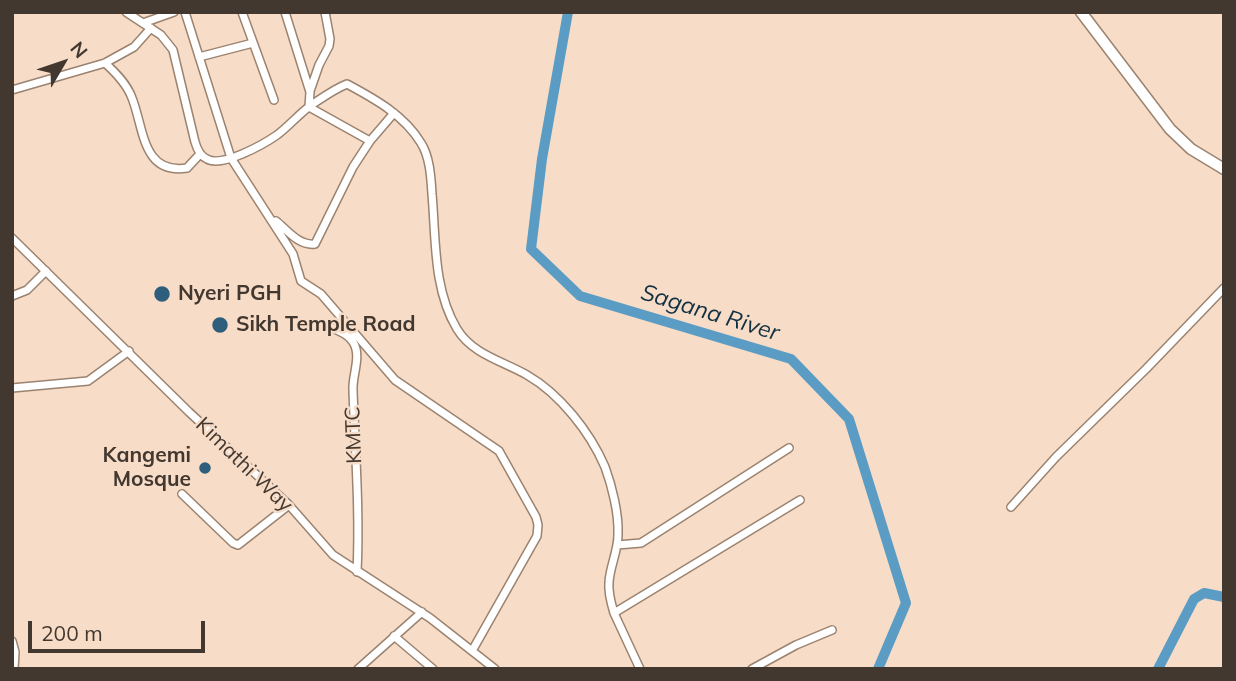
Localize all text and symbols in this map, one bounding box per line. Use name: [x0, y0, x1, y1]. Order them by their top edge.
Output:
north arrow: [28, 28, 98, 98]
text: N: [65, 37, 93, 63]
water label: Sagana River: [637, 279, 783, 347]
place label: Nyeri PGH: [178, 281, 282, 307]
marker: Nyeri PGH: [152, 284, 172, 304]
place label: Sikh Temple Road: [236, 312, 415, 338]
marker: Sikh Temple Road: [210, 315, 230, 335]
street label: KMTC: [340, 406, 368, 464]
street label: Kimathi Way: [190, 412, 298, 518]
place label: Kangemi Mosque: [102, 443, 191, 493]
marker: Kangemi Mosque: [197, 460, 213, 476]
scale bar: [32, 608, 208, 652]
text: 200 m: [41, 620, 103, 646]

